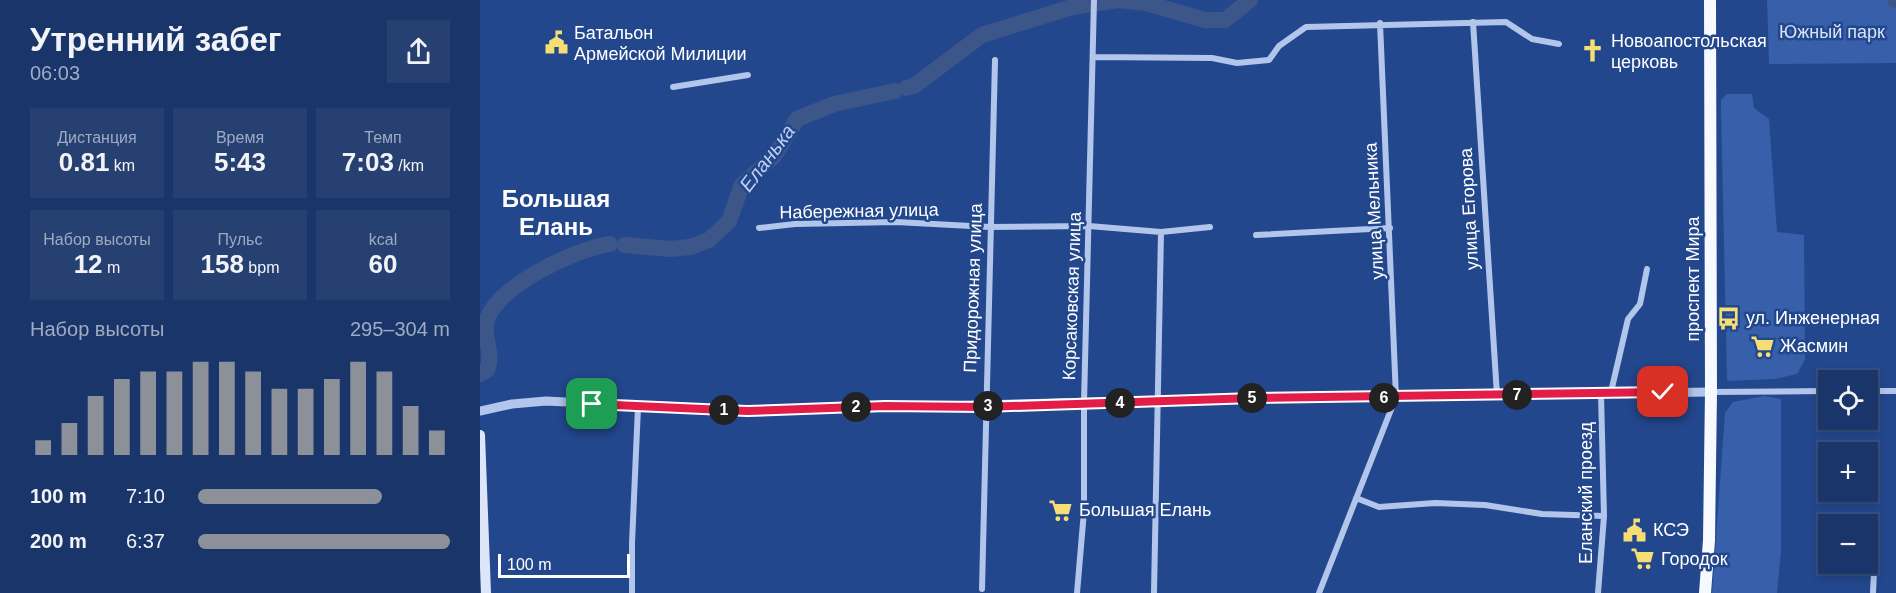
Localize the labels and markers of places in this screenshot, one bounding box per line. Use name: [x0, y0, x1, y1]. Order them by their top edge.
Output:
place label: Батальон Армейской Милиции: [574, 23, 747, 64]
public building icon: Батальон Армейской Милиции: [543, 30, 569, 56]
place label: Новоапостольская церковь: [1611, 31, 1767, 72]
church icon: Новоапостольская церковь: [1580, 38, 1606, 64]
bus stop icon: ул. Инженерная: [1715, 305, 1741, 331]
place label: ул. Инженерная: [1746, 308, 1880, 328]
supermarket icon: Жасмин: [1749, 333, 1775, 359]
place label: Жасмин: [1780, 336, 1848, 356]
pin: [1637, 366, 1688, 417]
pin: [566, 378, 617, 429]
pin: 7: [1502, 380, 1532, 410]
pin: 5: [1237, 383, 1267, 413]
pin: 6: [1369, 383, 1399, 413]
pin: 4: [1105, 388, 1135, 418]
pin: 3: [973, 391, 1003, 421]
pin: 2: [841, 392, 871, 422]
pin: 1: [709, 395, 739, 425]
supermarket icon: Большая Елань: [1048, 497, 1074, 523]
place label: Большая Елань: [1079, 500, 1211, 520]
public building icon: КСЭ: [1622, 517, 1648, 543]
place label: КСЭ: [1653, 520, 1689, 540]
supermarket icon: Городок: [1630, 546, 1656, 572]
place label: Городок: [1661, 549, 1728, 569]

